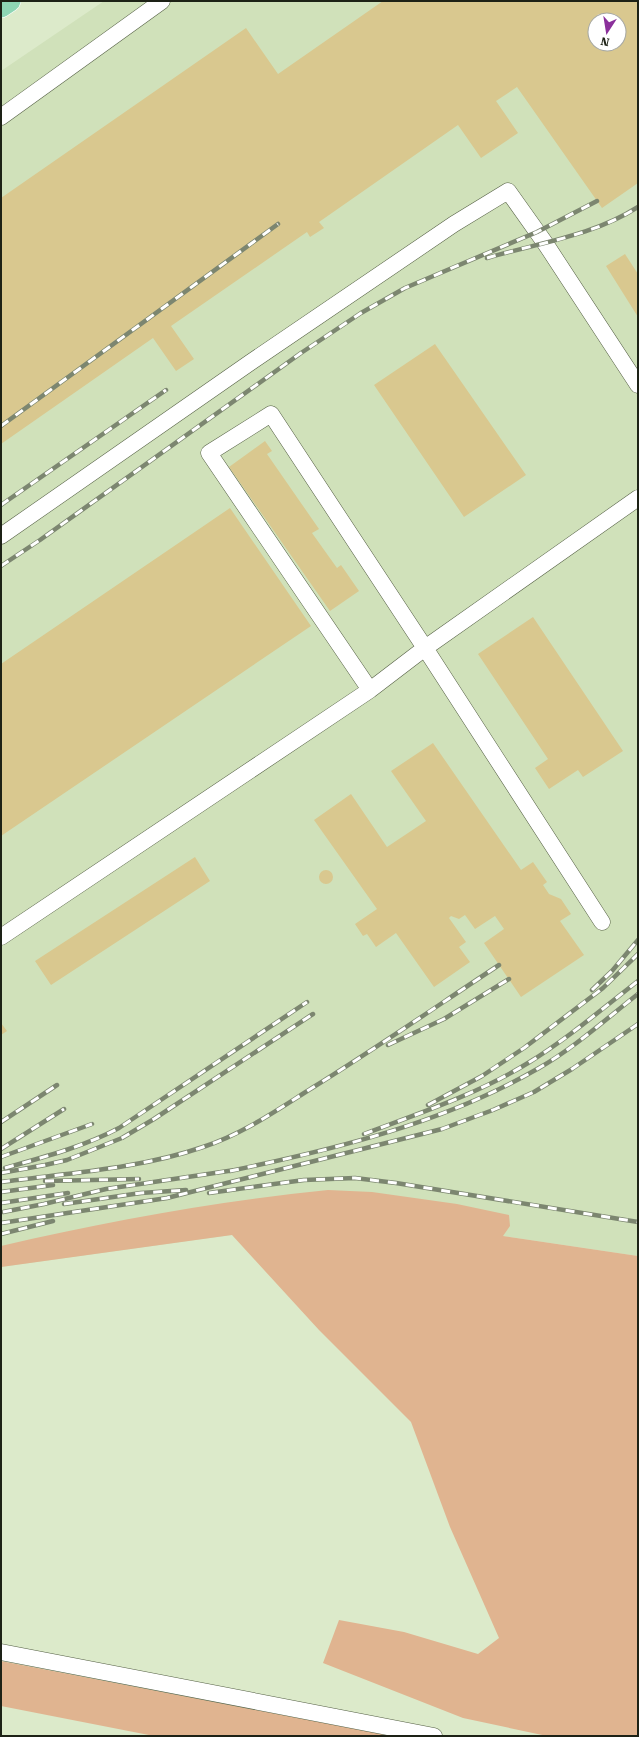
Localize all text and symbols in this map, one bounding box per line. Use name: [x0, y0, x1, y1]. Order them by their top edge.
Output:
north arrow: [587, 12, 627, 52]
text: N: [599, 34, 611, 49]

